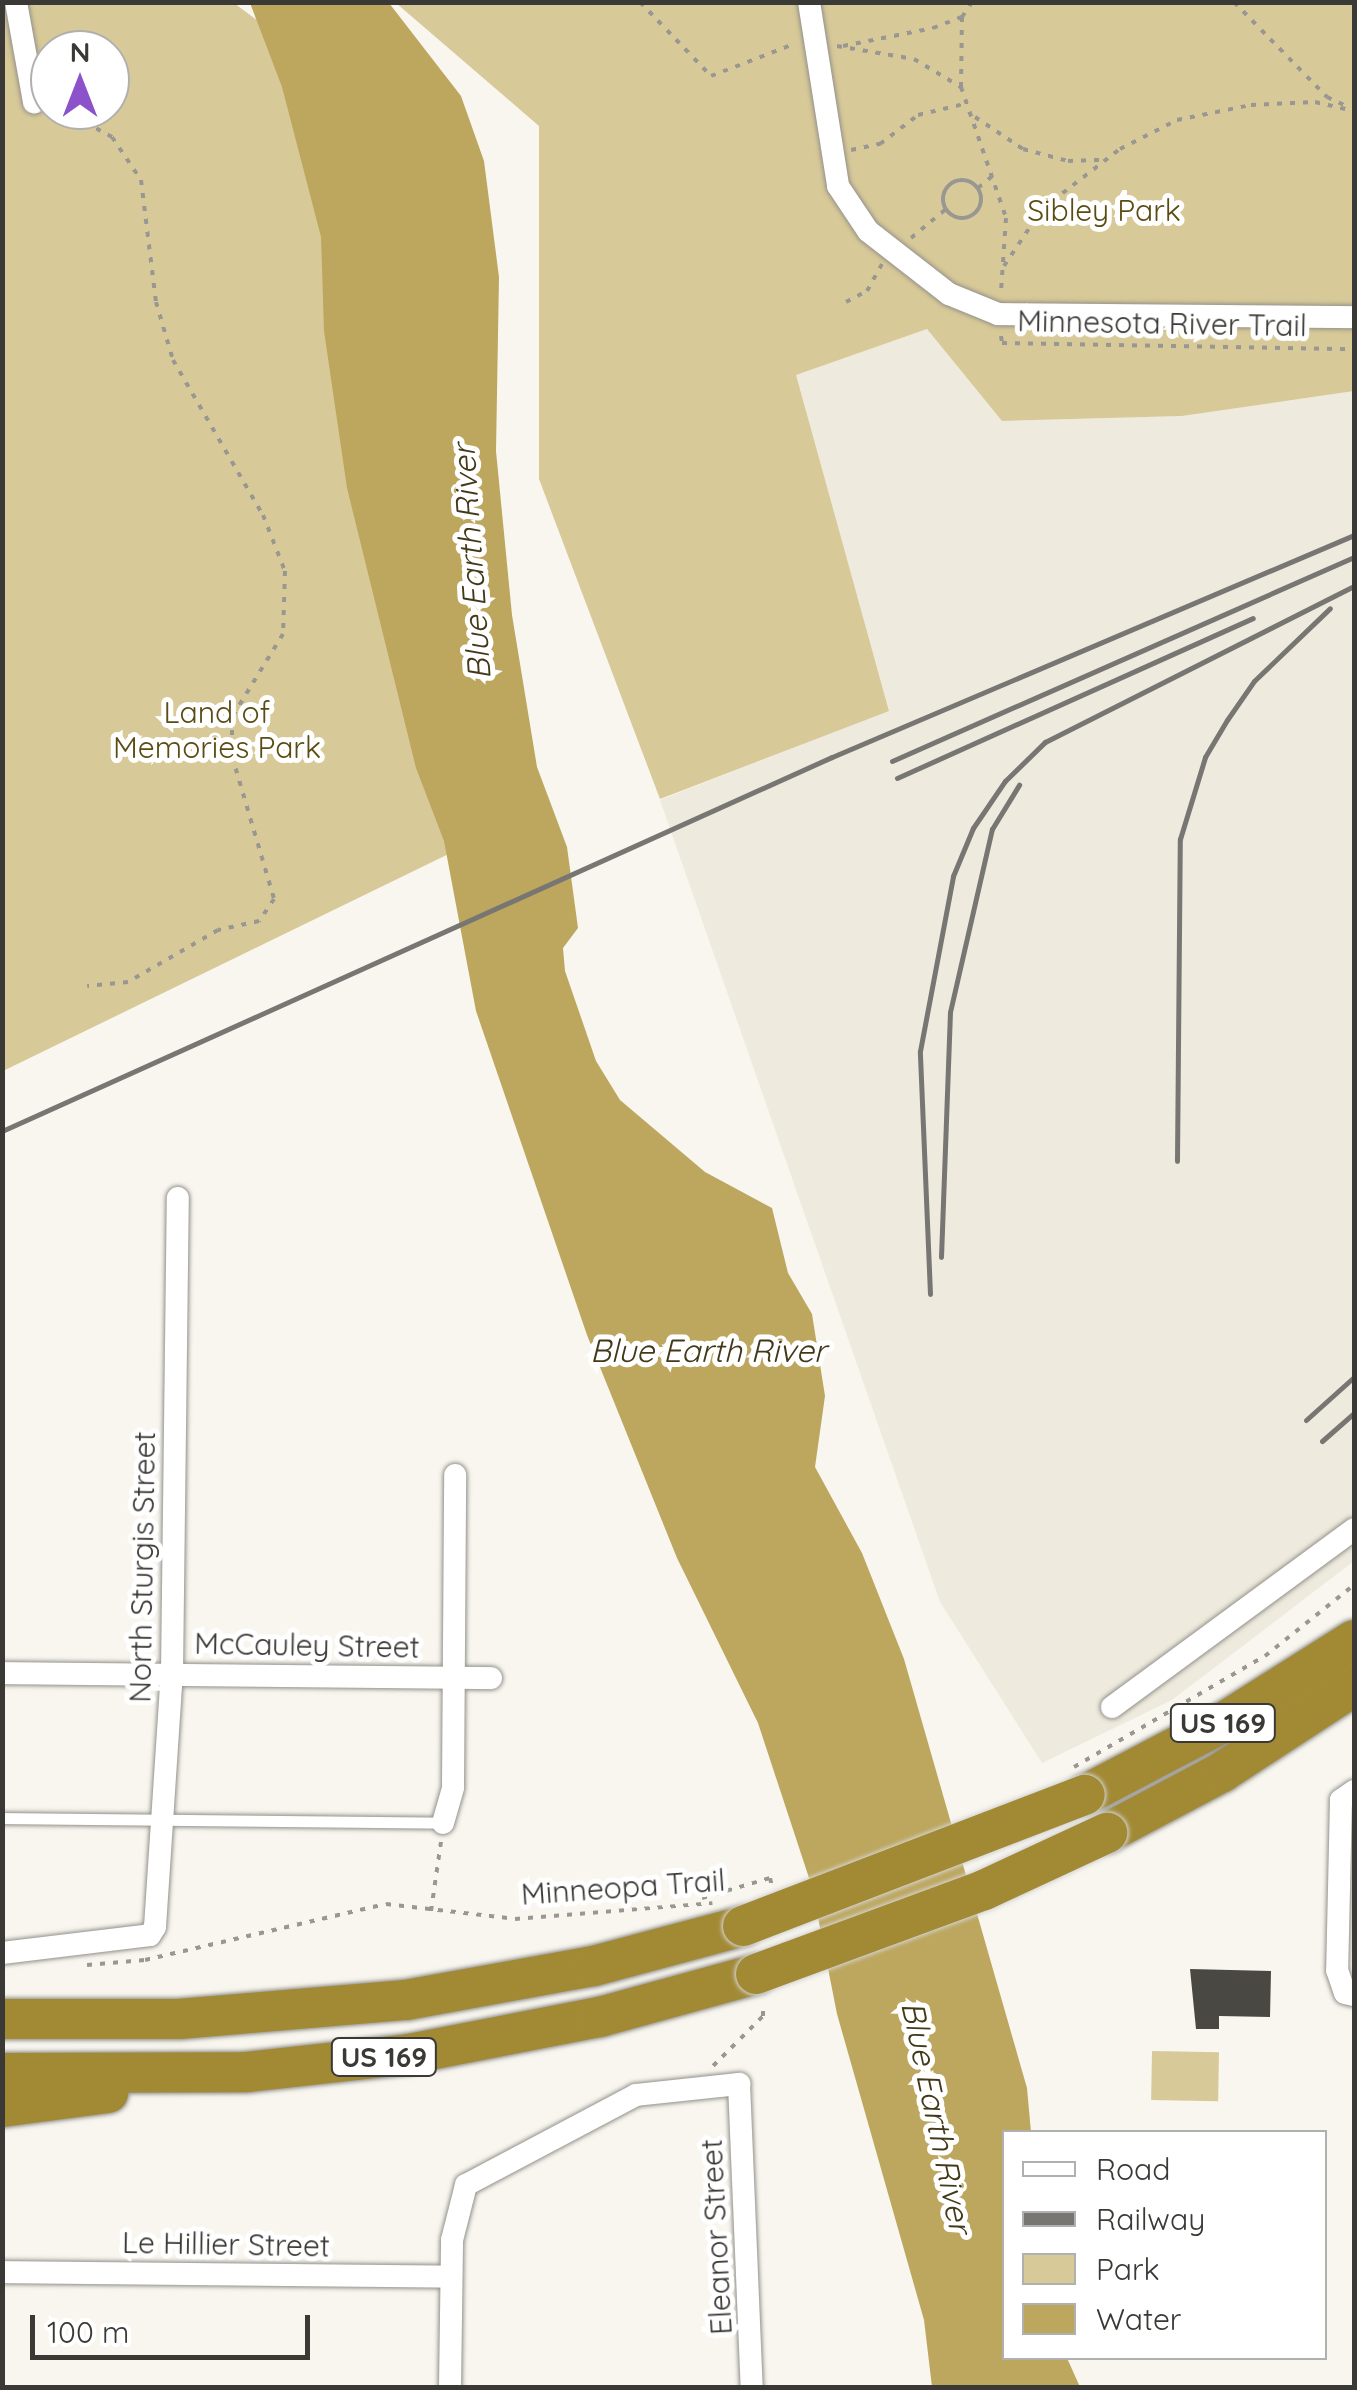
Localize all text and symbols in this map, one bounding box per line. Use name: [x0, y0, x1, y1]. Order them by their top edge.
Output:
north arrow: [30, 30, 130, 130]
text: N: [70, 34, 90, 69]
park label: Sibley Park: [1027, 192, 1181, 228]
street label: Minnesota River Trail: [1017, 302, 1307, 344]
water label: Blue Earth River: [444, 443, 498, 681]
park label: Land of Memories Park: [113, 694, 321, 764]
water label: Blue Earth River: [590, 1331, 826, 1369]
street label: North Sturgis Street: [122, 1431, 162, 1703]
street label: McCauley Street: [194, 1625, 420, 1665]
road number: US 169: [1168, 1700, 1278, 1746]
street label: Minneopa Trail: [520, 1862, 726, 1912]
water label: Blue Earth River: [894, 1998, 980, 2236]
road number: US 169: [329, 2034, 439, 2080]
legend: [1002, 2130, 1327, 2360]
street label: Eleanor Street: [693, 2138, 739, 2336]
text: Road: [1096, 2150, 1170, 2188]
text: Railway: [1096, 2200, 1205, 2238]
street label: Le Hillier Street: [122, 2224, 330, 2264]
text: Park: [1096, 2250, 1160, 2288]
scale bar: [35, 2295, 315, 2357]
text: Water: [1096, 2300, 1181, 2338]
text: 100 m: [47, 2313, 129, 2351]

